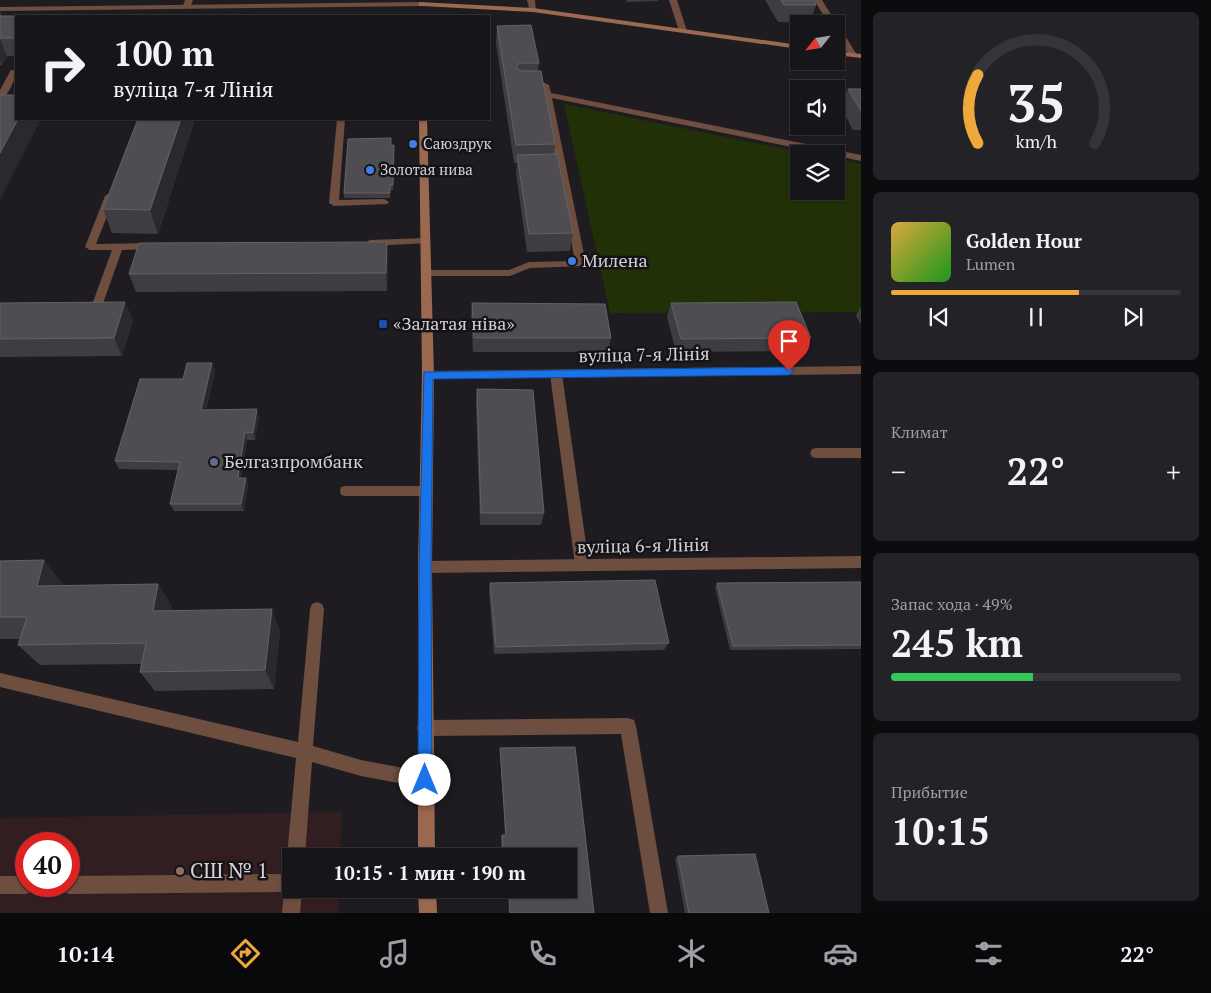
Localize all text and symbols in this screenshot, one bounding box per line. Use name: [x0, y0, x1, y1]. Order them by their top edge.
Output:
north arrow: [790, 15, 845, 70]
map controls: [790, 15, 845, 200]
text: 100 m: [113, 30, 214, 76]
icon: right: [30, 35, 95, 100]
text: 35: [1007, 68, 1065, 137]
text: вуліца 7-я Лінія: [113, 74, 273, 103]
button: sound: [790, 80, 845, 135]
text: km/h: [1015, 129, 1057, 153]
place label: Саюздрук: [423, 133, 493, 153]
marker: Саюздрук: [407, 138, 419, 150]
button: layers: [790, 145, 845, 200]
place label: Золотая нива: [380, 159, 473, 179]
marker: Золотая нива: [364, 164, 376, 176]
text: Golden Hour: [966, 228, 1082, 253]
place label: Милена: [582, 248, 648, 272]
text: Lumen: [966, 253, 1015, 275]
marker: Милена: [566, 255, 578, 267]
icon: previous: [925, 303, 953, 331]
icon: pause: [1022, 303, 1050, 331]
icon: next: [1119, 303, 1147, 331]
place label: «Залатая ніва»: [393, 311, 515, 335]
marker: «Залатая ніва»: [377, 318, 389, 330]
pin: [768, 320, 810, 371]
icon: arrive: [775, 327, 803, 355]
street label: вуліца 7-я Лінія: [578, 341, 710, 367]
text: Климат: [891, 421, 948, 443]
text: 22°: [1007, 446, 1065, 496]
place label: Белгазпромбанк: [224, 449, 363, 473]
text: −: [891, 453, 906, 490]
text: +: [1166, 453, 1181, 490]
marker: Белгазпромбанк: [208, 456, 220, 468]
street label: вуліца 6-я Лінія: [577, 532, 709, 558]
text: Запас хода · 49%: [891, 593, 1013, 615]
text: 245 km: [891, 618, 1023, 668]
position arrow: [398, 753, 450, 805]
text: Прибытие: [891, 781, 968, 803]
text: 10:15: [891, 806, 990, 856]
speed limit sign: 40: [15, 832, 80, 897]
place label: СШ № 1: [190, 856, 268, 884]
text: 10:15 · 1 мин · 190 m: [333, 860, 526, 885]
marker: СШ № 1: [174, 865, 186, 877]
icon: directions: [228, 936, 263, 971]
icon: music: [377, 936, 412, 971]
icon: phone: [525, 936, 560, 971]
icon: climate: [674, 936, 709, 971]
icon: car: [823, 936, 858, 971]
icon: filters: [971, 936, 1006, 971]
text: 10:14: [57, 939, 114, 968]
text: 22°: [1120, 939, 1154, 968]

